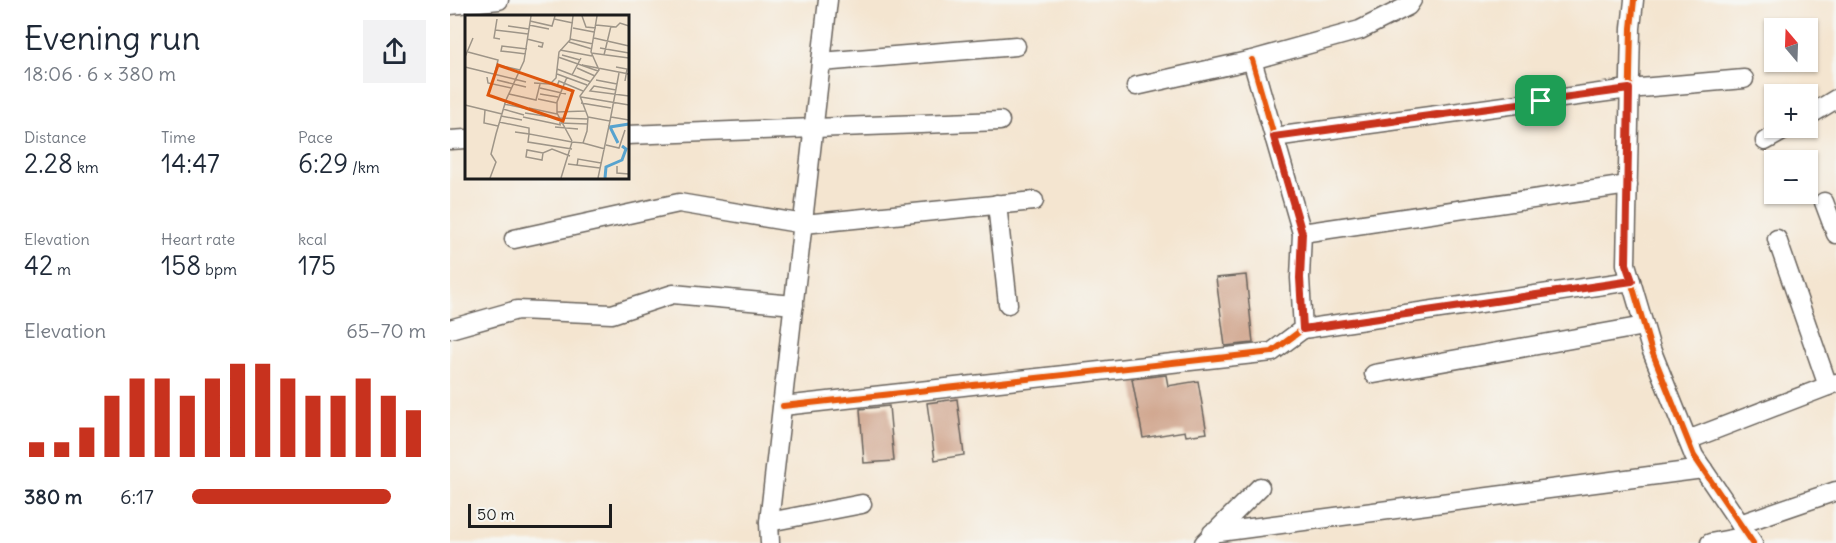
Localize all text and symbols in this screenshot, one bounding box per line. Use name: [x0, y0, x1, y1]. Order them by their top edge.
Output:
inset map: [465, 15, 628, 178]
text: Evening run: [24, 17, 200, 59]
north arrow: [1764, 18, 1818, 72]
map controls: [1764, 18, 1818, 204]
button: share: [363, 20, 426, 83]
text: 18:06 · 6 × 380 m: [24, 61, 176, 86]
pin: [1515, 75, 1566, 126]
icon: arrive: [1524, 84, 1557, 117]
button: +: [1764, 84, 1818, 138]
text: Distance: [24, 127, 86, 147]
text: Time: [161, 127, 196, 147]
text: Pace: [298, 127, 333, 147]
text: 2.28: [24, 147, 73, 180]
text: 14:47: [161, 147, 220, 180]
text: 6:29: [298, 147, 348, 180]
button: −: [1764, 150, 1818, 204]
text: km: [73, 157, 99, 177]
text: /km: [348, 157, 380, 177]
text: Elevation: [24, 229, 90, 249]
text: Heart rate: [161, 229, 235, 249]
text: kcal: [298, 229, 327, 249]
text: 42: [24, 249, 53, 282]
text: 158: [161, 249, 201, 282]
text: 175: [298, 249, 336, 282]
text: m: [53, 259, 71, 279]
text: bpm: [201, 259, 237, 279]
text: Elevation: [24, 318, 106, 343]
text: 65–70 m: [346, 318, 426, 343]
text: 380 m: [24, 484, 82, 509]
text: 6:17: [120, 484, 154, 509]
scale bar: [468, 501, 612, 528]
text: 50 m: [477, 504, 515, 524]

